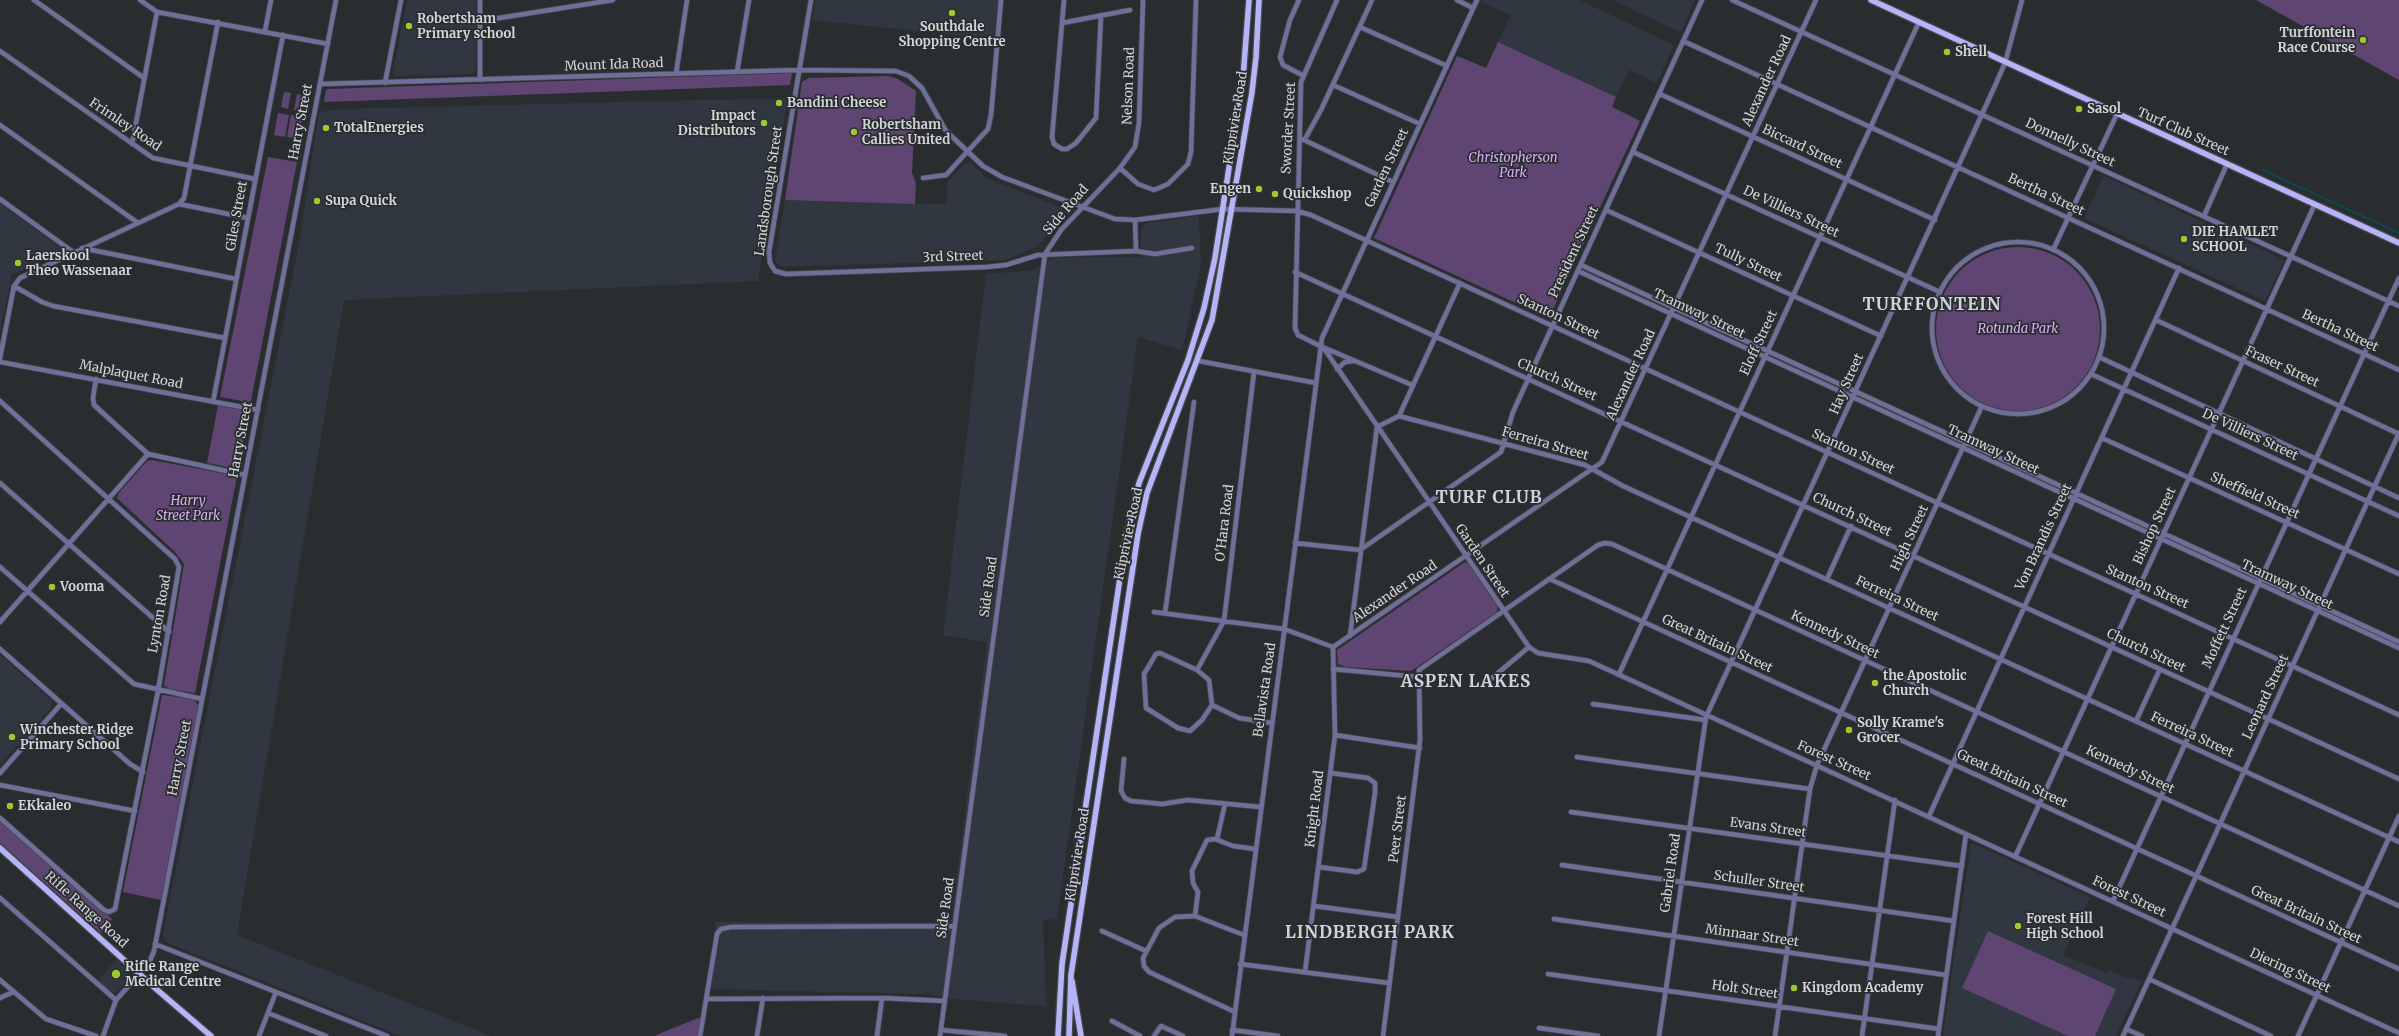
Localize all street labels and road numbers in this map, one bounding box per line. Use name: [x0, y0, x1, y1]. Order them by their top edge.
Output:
street label: Alexander Road: [1739, 33, 1795, 129]
street label: Nelson Road: [1120, 47, 1138, 125]
street label: Mount Ida Road: [564, 55, 664, 75]
street label: Kliprivier Road: [1221, 70, 1251, 166]
street label: Sworder Street: [1279, 82, 1299, 174]
street label: Harry Street: [286, 83, 316, 161]
street label: Frimley Road: [86, 95, 164, 155]
street label: Turf Club Street: [2134, 105, 2232, 159]
street label: Donnelly Street: [2023, 115, 2117, 171]
street label: Biccard Street: [1760, 122, 1844, 172]
street label: Landsborough Street: [752, 125, 786, 257]
street label: Garden Street: [1362, 126, 1412, 210]
street label: Bertha Street: [2005, 170, 2087, 220]
street label: Giles Street: [223, 180, 251, 252]
street label: Side Road: [1040, 182, 1092, 238]
street label: De Villiers Street: [1741, 183, 1841, 241]
street label: President Street: [1546, 204, 1602, 300]
street label: Tully Street: [1712, 241, 1784, 285]
street label: 3rd Street: [922, 248, 984, 266]
street label: Tramway Street: [1650, 286, 1748, 342]
street label: Stanton Street: [1514, 291, 1602, 343]
street label: Bertha Street: [2299, 306, 2381, 356]
street label: Eloff Street: [1737, 308, 1781, 378]
street label: Alexander Road: [1603, 327, 1659, 423]
street label: Fraser Street: [2243, 343, 2321, 391]
street label: Hay Street: [1827, 351, 1867, 417]
street label: Church Street: [1515, 355, 1599, 405]
street label: Malplaquet Road: [78, 357, 184, 393]
street label: Harry Street: [226, 401, 256, 479]
street label: De Villiers Street: [2200, 406, 2300, 464]
street label: Tramway Street: [1944, 422, 2042, 478]
street label: Ferreira Street: [1500, 424, 1590, 464]
street label: Stanton Street: [1809, 426, 1897, 478]
street label: Sheffield Street: [2208, 469, 2302, 523]
street label: Von Brandis Street: [2012, 481, 2076, 593]
street label: O'Hara Road: [1213, 483, 1237, 563]
street label: Bishop Street: [2130, 485, 2180, 567]
street label: Kliprivier Road: [1112, 486, 1146, 582]
street label: Church Street: [1810, 490, 1894, 540]
street label: High Street: [1888, 503, 1932, 573]
street label: Garden Street: [1452, 521, 1512, 601]
street label: Side Road: [977, 556, 1001, 618]
street label: Tramway Street: [2238, 557, 2336, 613]
street label: Alexander Road: [1350, 558, 1440, 626]
street label: Stanton Street: [2103, 562, 2191, 612]
street label: Ferreira Street: [1853, 573, 1941, 625]
street label: Lynton Road: [145, 574, 175, 654]
street label: Moffett Street: [2199, 585, 2251, 671]
street label: Kennedy Street: [1788, 608, 1882, 662]
street label: Great Britain Street: [1659, 611, 1775, 677]
street label: Church Street: [2104, 626, 2188, 676]
street label: Bellavista Road: [1251, 642, 1279, 738]
street label: Leonard Street: [2240, 652, 2292, 742]
street label: Ferreira Street: [2148, 709, 2236, 761]
street label: Harry Street: [165, 719, 195, 797]
street label: Forest Street: [1795, 738, 1873, 784]
street label: Kennedy Street: [2083, 743, 2177, 797]
street label: Great Britain Street: [1954, 746, 2070, 812]
street label: Knight Road: [1303, 769, 1327, 849]
street label: Peer Street: [1386, 794, 1410, 864]
street label: Kliprivier Road: [1063, 807, 1093, 903]
street label: Evans Street: [1729, 815, 1807, 841]
street label: Gabriel Road: [1658, 833, 1684, 913]
street label: Schuller Street: [1713, 868, 1805, 896]
street label: Rifle Range Road: [41, 869, 131, 951]
street label: Forest Street: [2090, 873, 2168, 921]
street label: Side Road: [934, 877, 958, 939]
street label: Great Britain Street: [2248, 882, 2364, 948]
street label: Minnaar Street: [1704, 922, 1800, 950]
street label: Diering Street: [2247, 945, 2333, 997]
street label: Holt Street: [1711, 978, 1779, 1002]

